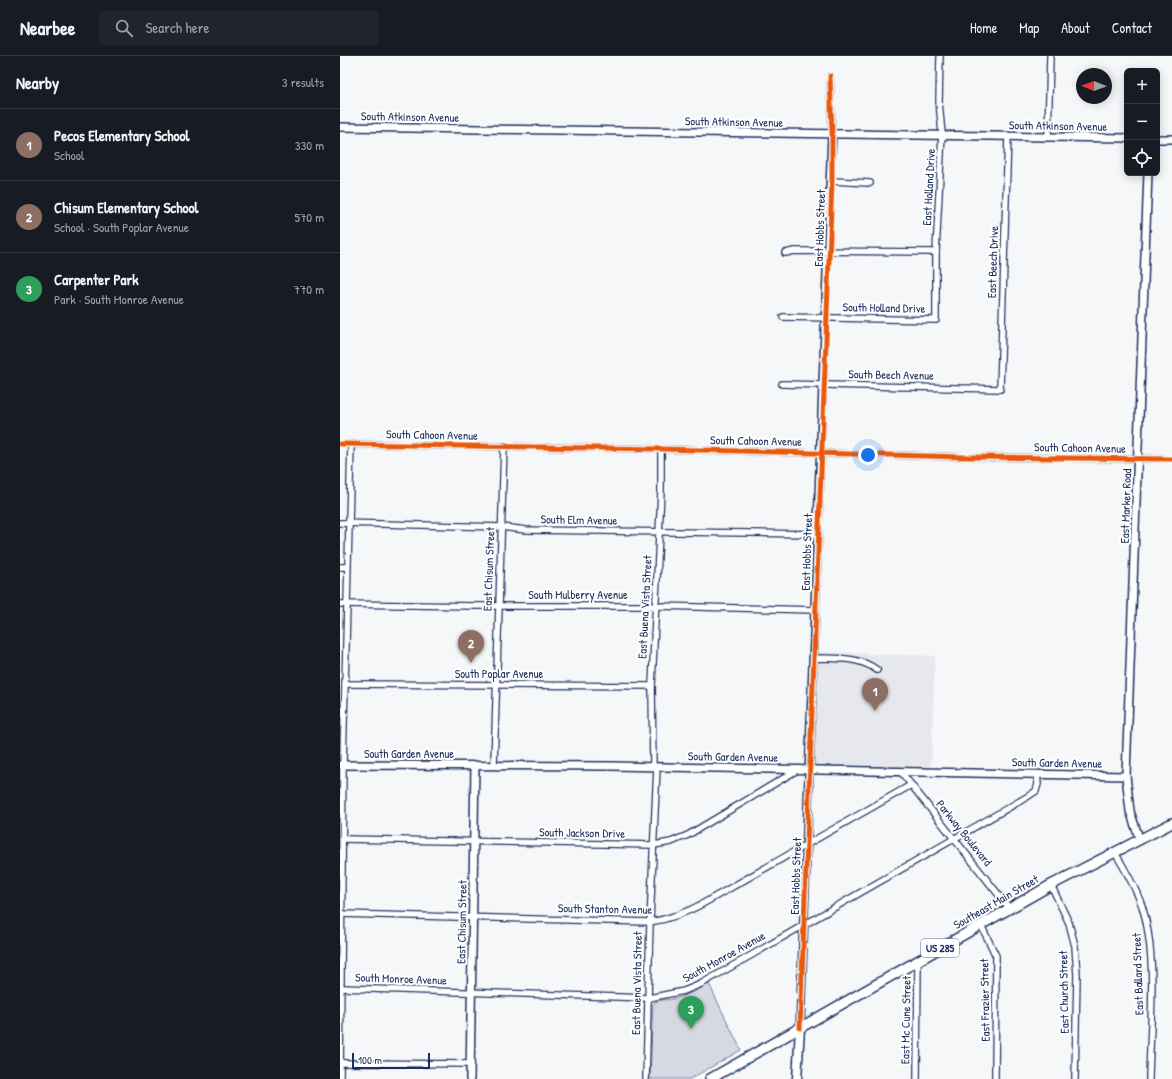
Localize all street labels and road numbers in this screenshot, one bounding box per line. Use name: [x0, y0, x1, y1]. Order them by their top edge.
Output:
street label: South Atkinson Avenue: [361, 107, 459, 126]
street label: South Atkinson Avenue: [685, 112, 783, 131]
street label: South Atkinson Avenue: [1009, 116, 1107, 135]
street label: East Holland Drive: [918, 148, 939, 226]
street label: East Hobbs Street: [810, 188, 829, 267]
street label: East Beech Drive: [983, 225, 1002, 298]
street label: South Holland Drive: [842, 298, 926, 317]
street label: South Beech Avenue: [848, 365, 934, 384]
street label: South Cahoon Avenue: [386, 425, 478, 444]
street label: South Cahoon Avenue: [710, 431, 802, 450]
street label: South Cahoon Avenue: [1034, 438, 1126, 457]
street label: East Marker Road: [1116, 468, 1135, 544]
street label: South Elm Avenue: [540, 510, 618, 529]
street label: East Hobbs Street: [797, 512, 816, 591]
street label: East Chisum Street: [479, 526, 498, 611]
street label: East Buena Vista Street: [633, 554, 656, 659]
street label: South Mulberry Avenue: [528, 586, 628, 603]
street label: South Poplar Avenue: [455, 665, 543, 682]
street label: South Garden Avenue: [364, 745, 454, 762]
street label: South Garden Avenue: [688, 747, 778, 766]
street label: South Garden Avenue: [1012, 753, 1102, 772]
street label: Parkway Boulevard: [932, 796, 997, 870]
street label: South Jackson Drive: [539, 823, 625, 842]
street label: East Hobbs Street: [786, 836, 805, 915]
street label: Southeast Main Street: [950, 870, 1042, 933]
street label: East Chisum Street: [452, 879, 471, 964]
street label: South Stanton Avenue: [558, 899, 653, 918]
street label: South Monroe Avenue: [679, 927, 768, 986]
street label: East Buena Vista Street: [627, 930, 646, 1035]
street label: East Ballard Street: [1128, 932, 1147, 1015]
road number: US 285: [921, 939, 959, 957]
street label: East Church Street: [1054, 950, 1073, 1034]
street label: East Frazier Street: [975, 957, 994, 1042]
street label: South Monroe Avenue: [355, 968, 447, 989]
street label: East Mc Cune Street: [896, 975, 915, 1064]

